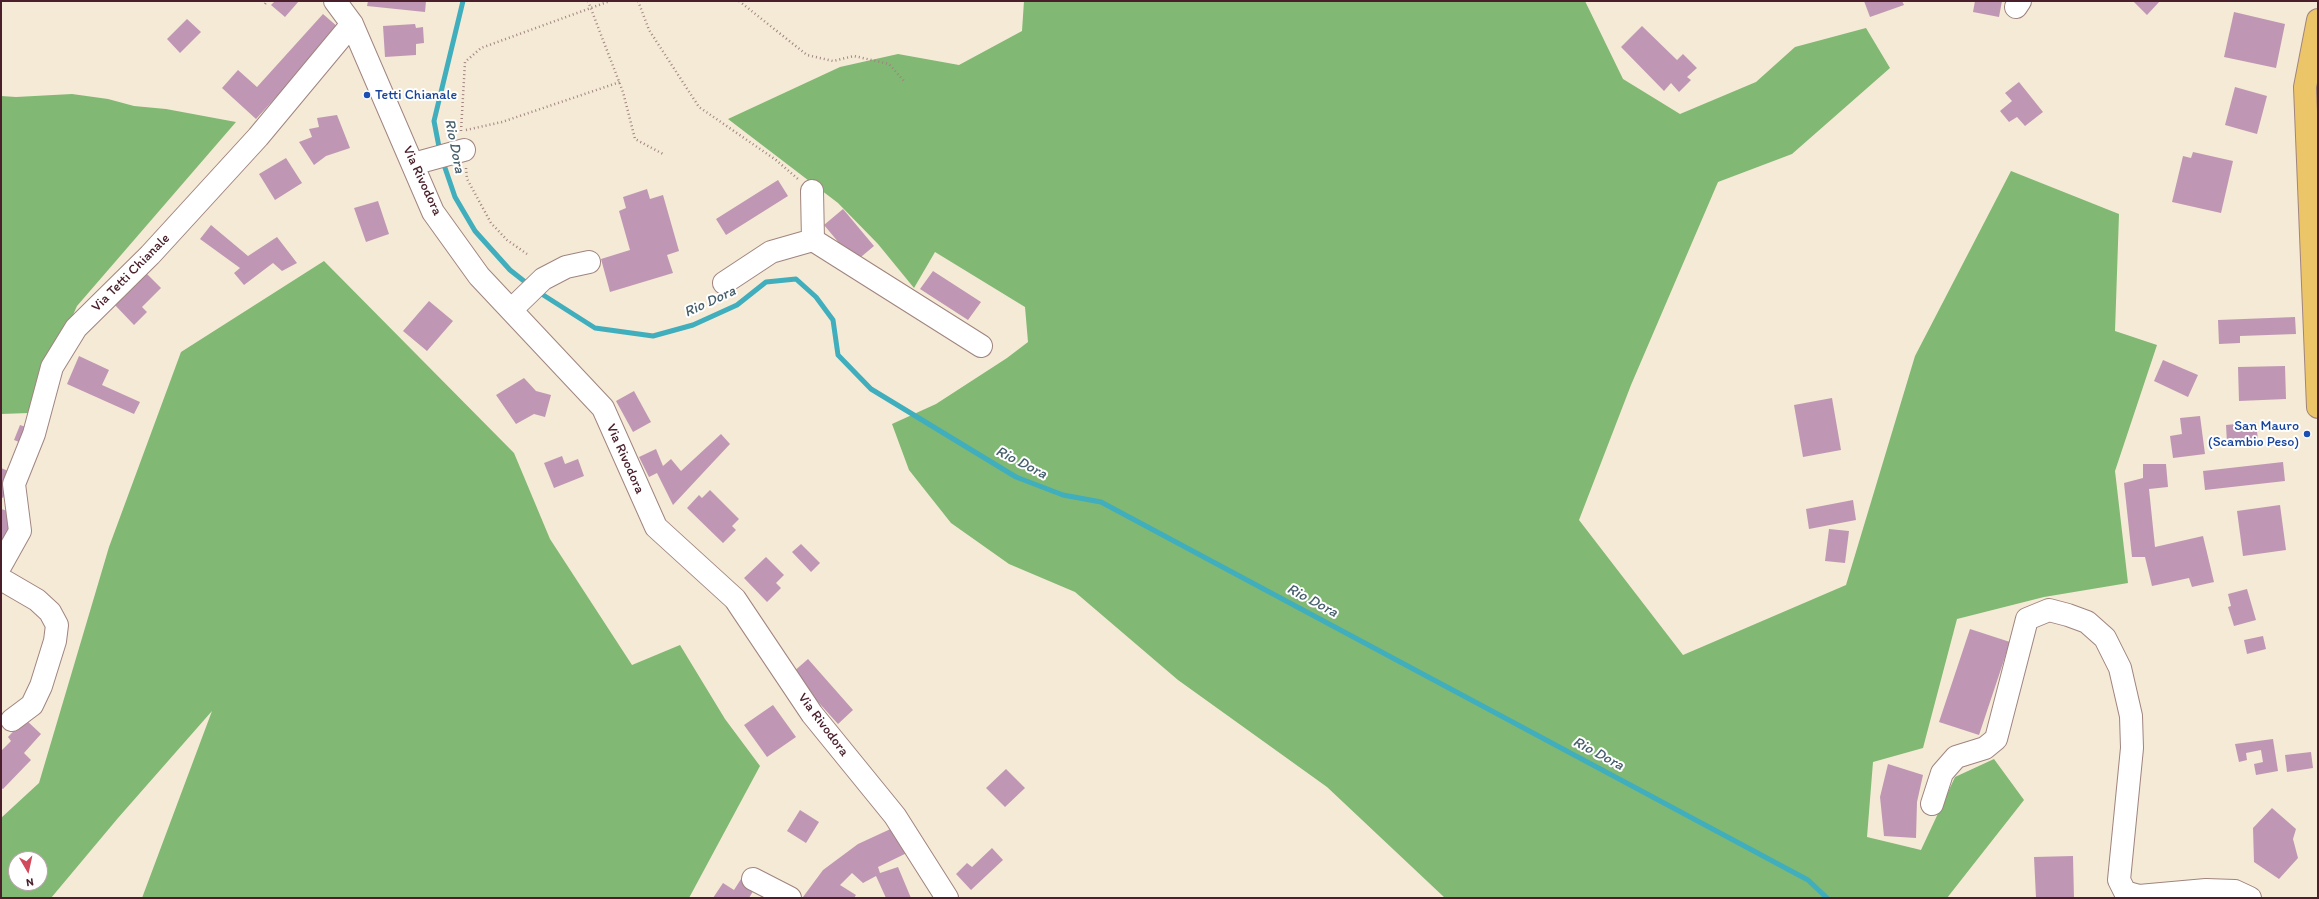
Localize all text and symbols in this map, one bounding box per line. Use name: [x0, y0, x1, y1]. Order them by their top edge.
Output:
place label: Tetti Chianale: [375, 87, 457, 103]
marker: Tetti Chianale: [362, 90, 372, 100]
water label: Rio Dora: [440, 117, 468, 175]
street label: Via Rivodora: [399, 143, 445, 219]
street label: Via Tetti Chianale: [88, 230, 174, 316]
water label: Rio Dora: [681, 282, 739, 322]
place label: San Mauro (Scambio Peso): [2208, 418, 2299, 450]
street label: Via Rivodora: [602, 421, 648, 497]
marker: San Mauro (Scambio Peso): [2302, 429, 2312, 439]
water label: Rio Dora: [992, 443, 1050, 483]
water label: Rio Dora: [1284, 580, 1340, 622]
street label: Via Rivodora: [794, 690, 852, 760]
water label: Rio Dora: [1570, 733, 1626, 775]
north arrow: [8, 851, 48, 891]
text: N: [25, 875, 34, 889]

